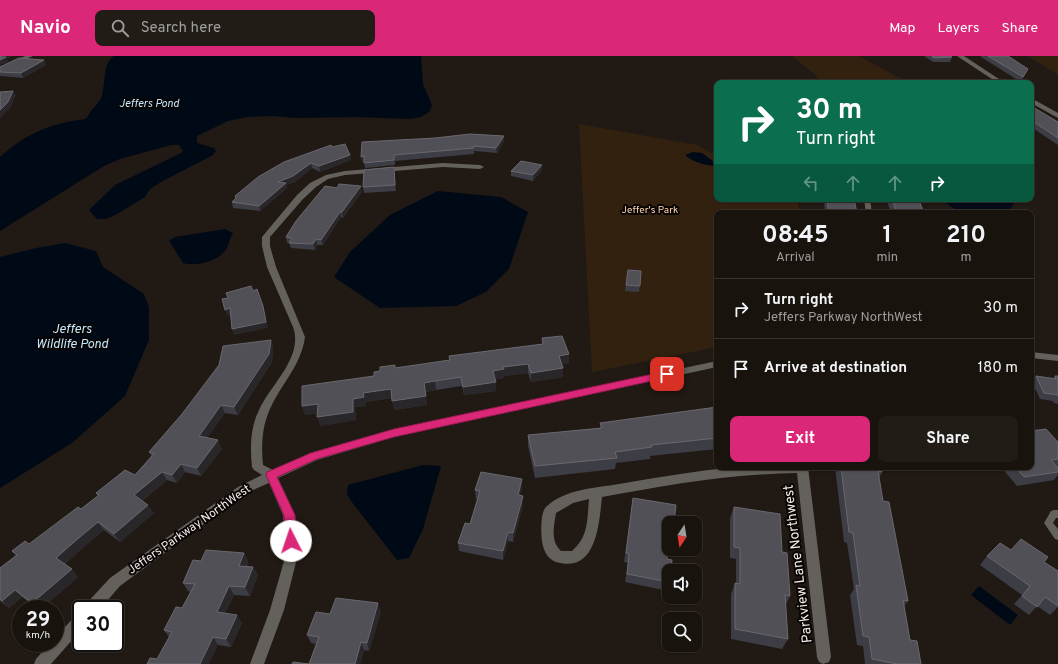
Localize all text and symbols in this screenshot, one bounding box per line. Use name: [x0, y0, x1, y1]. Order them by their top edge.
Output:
search box: [95, 10, 375, 46]
text: Navio: [20, 16, 71, 40]
icon: search: [109, 17, 131, 39]
text: Search here: [141, 19, 221, 38]
text: Map: [889, 20, 915, 37]
text: Layers: [937, 20, 979, 37]
text: Share: [1001, 20, 1038, 37]
text: 30 m: [796, 93, 862, 129]
icon: right: [730, 96, 782, 148]
water label: Jeffers Pond: [119, 97, 180, 111]
text: Turn right: [796, 128, 876, 151]
icon: left: [800, 172, 822, 194]
icon: ahead: [842, 172, 864, 194]
icon: ahead: [884, 172, 906, 194]
icon: right: [926, 172, 948, 194]
park label: Jeffer's Park: [622, 204, 678, 217]
text: 08:45: [762, 221, 829, 251]
text: 1: [883, 221, 892, 251]
text: 210: [946, 221, 986, 251]
text: Arrival: [776, 250, 815, 266]
text: min: [877, 250, 898, 266]
text: m: [961, 250, 972, 266]
text: Turn right: [764, 291, 833, 310]
icon: right: [730, 298, 752, 320]
text: 30 m: [983, 299, 1018, 318]
text: Jeffers Parkway NorthWest: [764, 310, 923, 326]
water label: Jeffers Wildlife Pond: [36, 322, 109, 353]
pin: [650, 357, 684, 391]
icon: arrive: [730, 358, 752, 380]
text: Arrive at destination: [764, 359, 907, 378]
text: 180 m: [978, 359, 1018, 378]
icon: arrive: [656, 363, 678, 385]
button: Exit: [730, 416, 870, 462]
button: Share: [878, 416, 1018, 462]
street label: Jeffers Parkway NorthWest: [125, 481, 254, 578]
street label: Parkview Lane Northwest: [780, 484, 817, 644]
north arrow: [662, 516, 702, 556]
map controls: [662, 516, 702, 652]
position arrow: [270, 520, 312, 562]
button: sound: [662, 564, 702, 604]
speed limit sign: 30: [72, 600, 124, 652]
text: 29: [26, 608, 50, 634]
button: search: [662, 612, 702, 652]
text: km/h: [26, 629, 50, 642]

